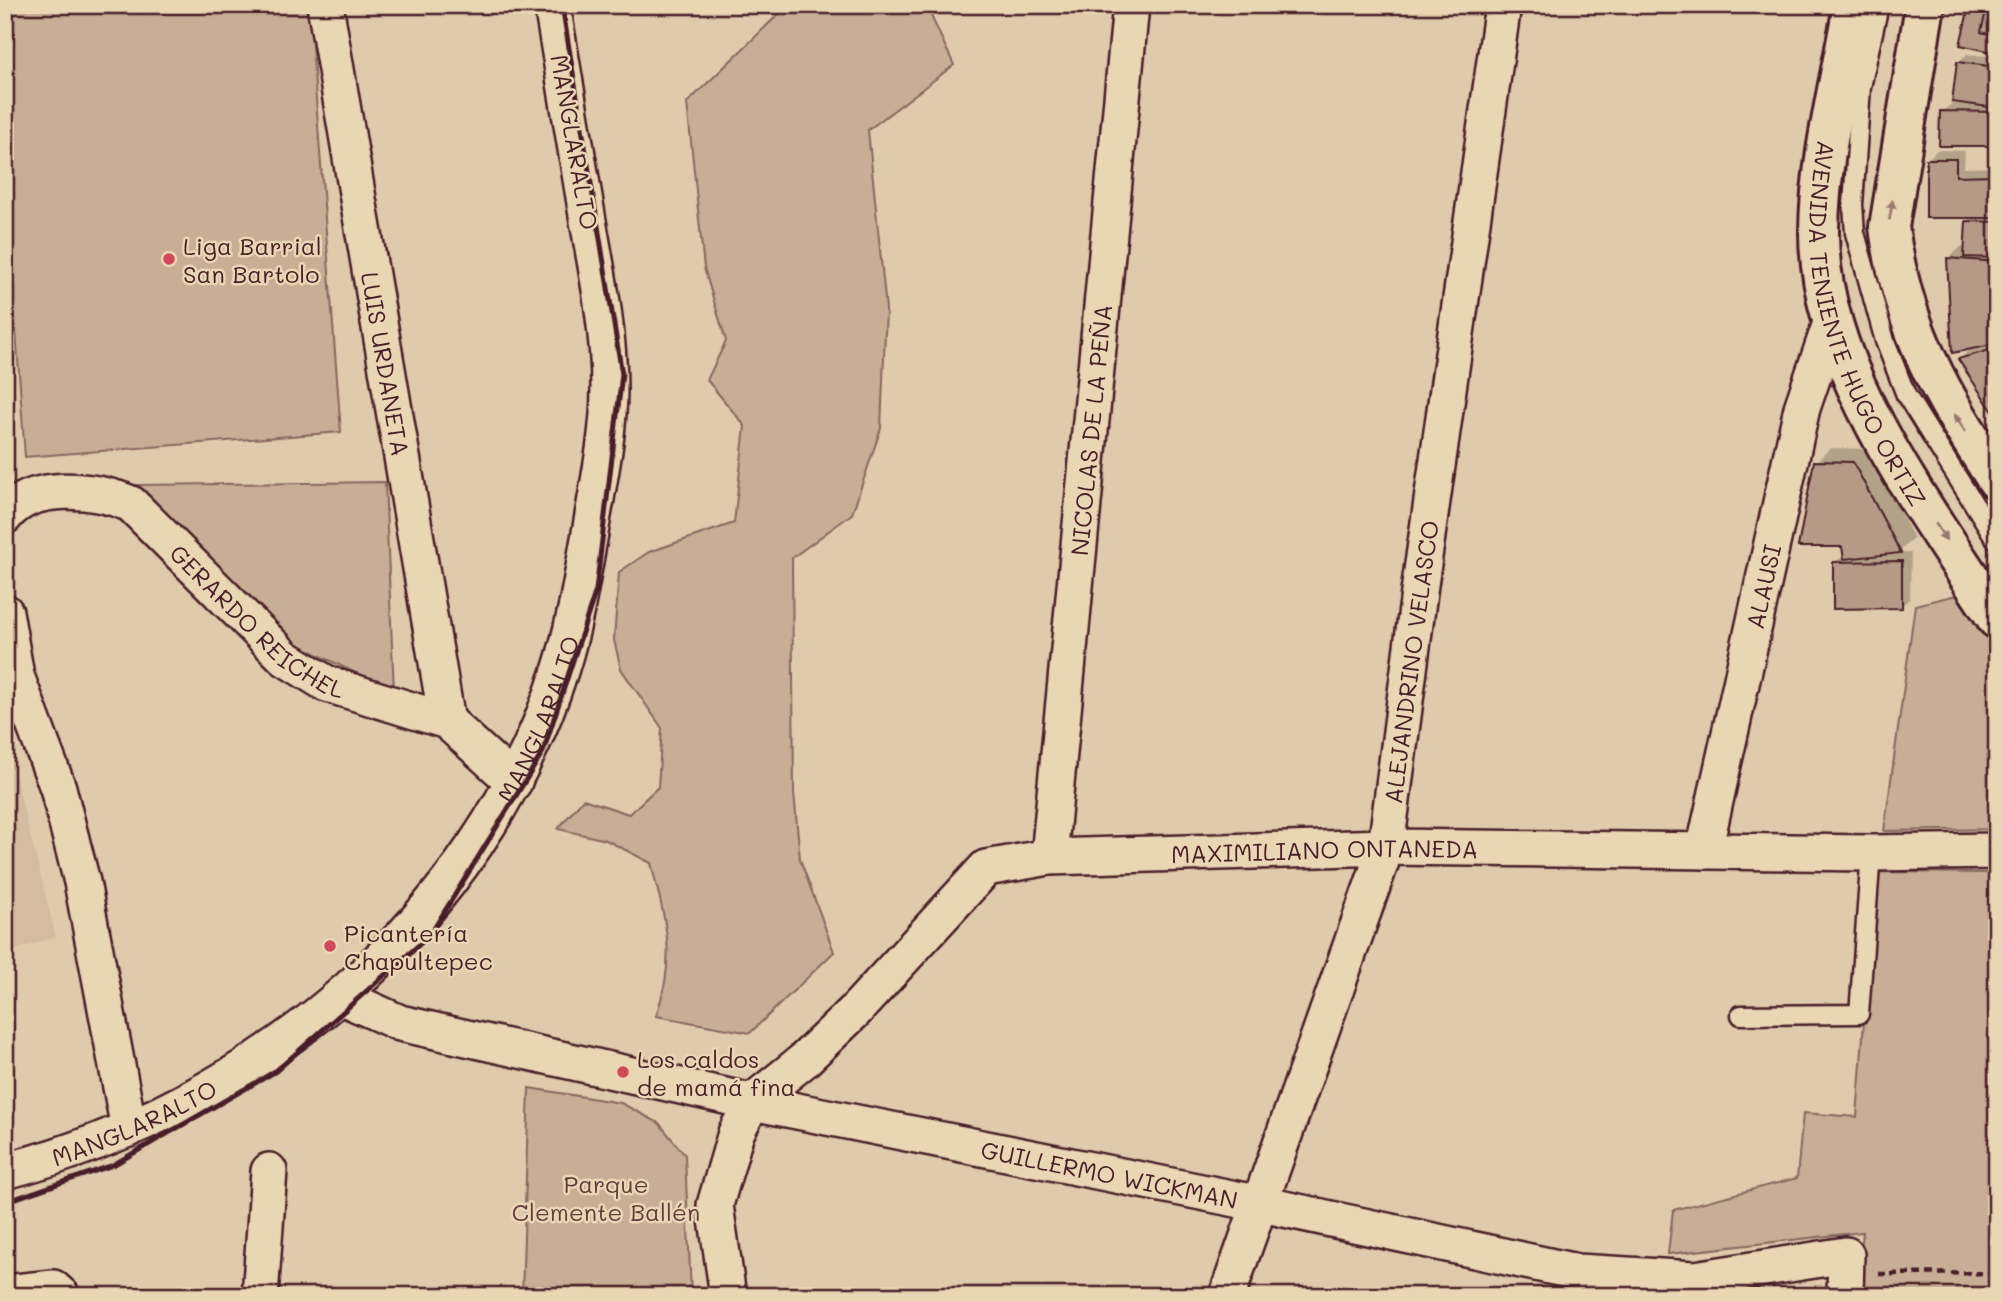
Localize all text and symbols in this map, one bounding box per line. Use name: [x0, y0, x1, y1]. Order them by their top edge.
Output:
street label: MANGLARALTO: [544, 52, 606, 232]
street label: AVENIDA TENIENTE HUGO ORTIZ: [1803, 139, 1934, 512]
one-way arrow: [1886, 199, 1897, 221]
place label: Liga Barrial San Bartolo: [183, 230, 322, 289]
marker: Liga Barrial San Bartolo: [161, 251, 177, 267]
street label: LUIS URDANETA: [355, 269, 417, 458]
street label: NICOLAS DE LA PEÑA: [1063, 303, 1118, 557]
one-way arrow: [1953, 413, 1966, 433]
street label: ALEJANDRINO VELASCO: [1376, 518, 1445, 805]
one-way arrow: [1934, 522, 1947, 542]
street label: GERARDO REICHEL: [164, 537, 348, 704]
street label: ALAUSI: [1738, 541, 1787, 632]
street label: MANGLARALTO: [489, 632, 585, 808]
street label: MAXIMILIANO ONTANEDA: [1171, 831, 1478, 869]
place label: Picantería Chapultepec: [344, 917, 493, 976]
marker: Picantería Chapultepec: [322, 938, 338, 954]
place label: Los caldos de mamá fina: [637, 1043, 796, 1102]
marker: Los caldos de mamá fina: [615, 1064, 631, 1080]
street label: MANGLARALTO: [47, 1072, 222, 1172]
street label: GUILLERMO WICKMAN: [978, 1133, 1241, 1215]
park label: Parque Clemente Ballén: [512, 1168, 700, 1227]

